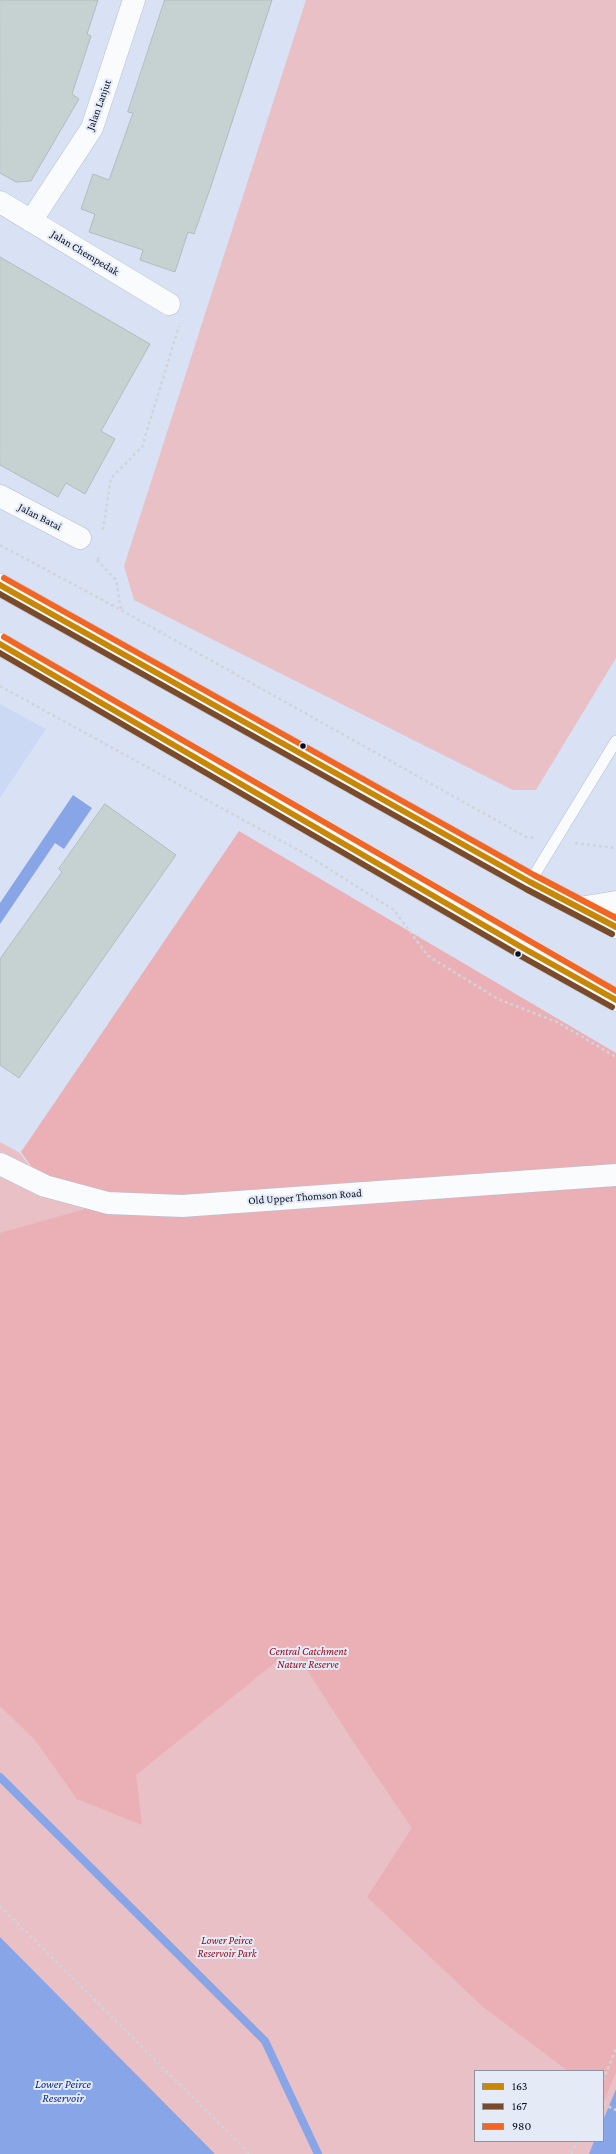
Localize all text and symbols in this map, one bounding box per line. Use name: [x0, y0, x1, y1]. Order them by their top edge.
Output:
street label: Jalan Lanjut: [84, 78, 114, 132]
street label: Jalan Chempedak: [49, 227, 121, 279]
street label: Jalan Batai: [16, 500, 64, 534]
unlabelled marker: [298, 741, 308, 751]
unlabelled marker: [513, 949, 523, 959]
street label: Old Upper Thomson Road: [248, 1186, 362, 1208]
park label: Central Catchment Nature Reserve: [269, 1645, 347, 1671]
park label: Lower Peirce Reservoir Park: [198, 1934, 256, 1960]
legend: [474, 2070, 604, 2142]
water label: Lower Peirce Reservoir: [35, 2077, 91, 2105]
text: 163: [512, 2079, 527, 2093]
text: 167: [512, 2099, 527, 2113]
text: 980: [512, 2119, 531, 2133]

